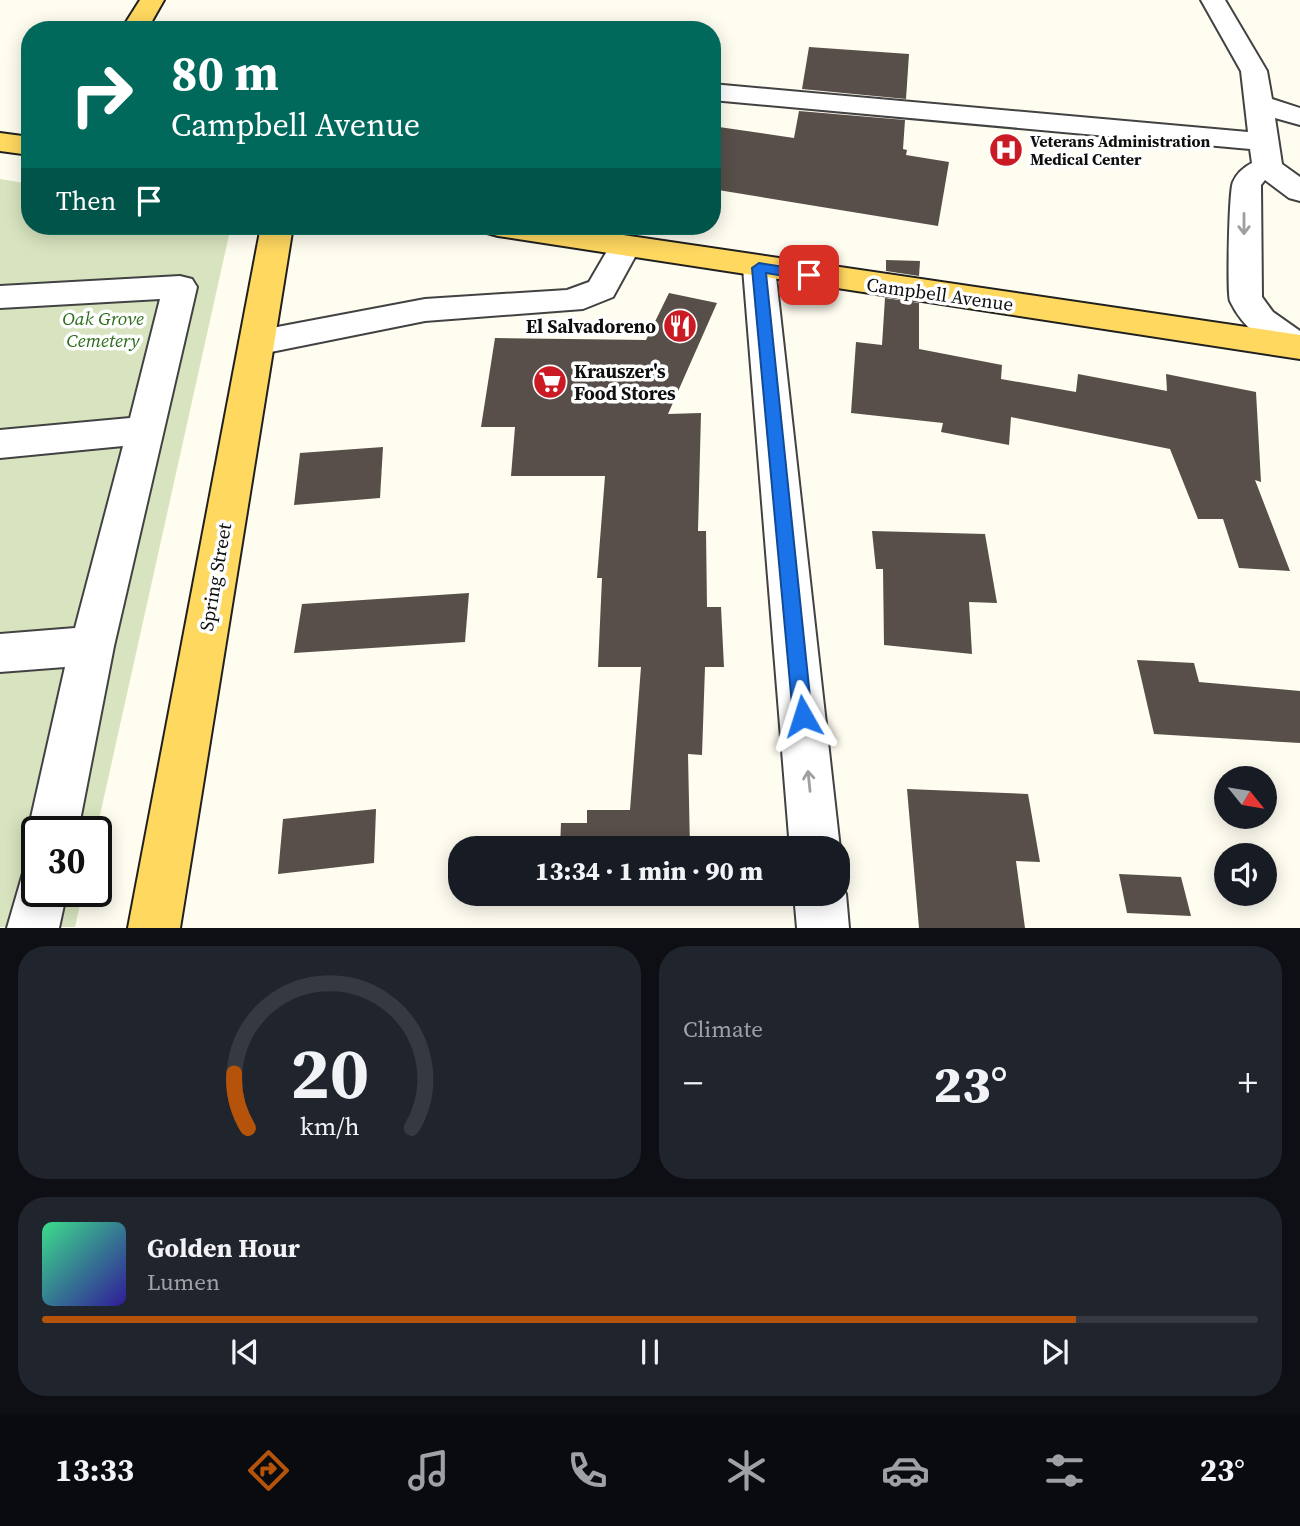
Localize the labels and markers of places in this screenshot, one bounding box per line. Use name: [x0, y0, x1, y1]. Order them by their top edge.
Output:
place label: Veterans Administration Medical Center: [1030, 130, 1210, 170]
hospital icon: Veterans Administration Medical Center: [987, 131, 1025, 169]
pin: [779, 245, 839, 305]
restaurant icon: El Salvadoreno: [661, 307, 699, 345]
place label: El Salvadoreno: [526, 313, 656, 339]
place label: Krauszer's Food Stores: [574, 358, 676, 406]
supermarket icon: Krauszer's Food Stores: [531, 363, 569, 401]

